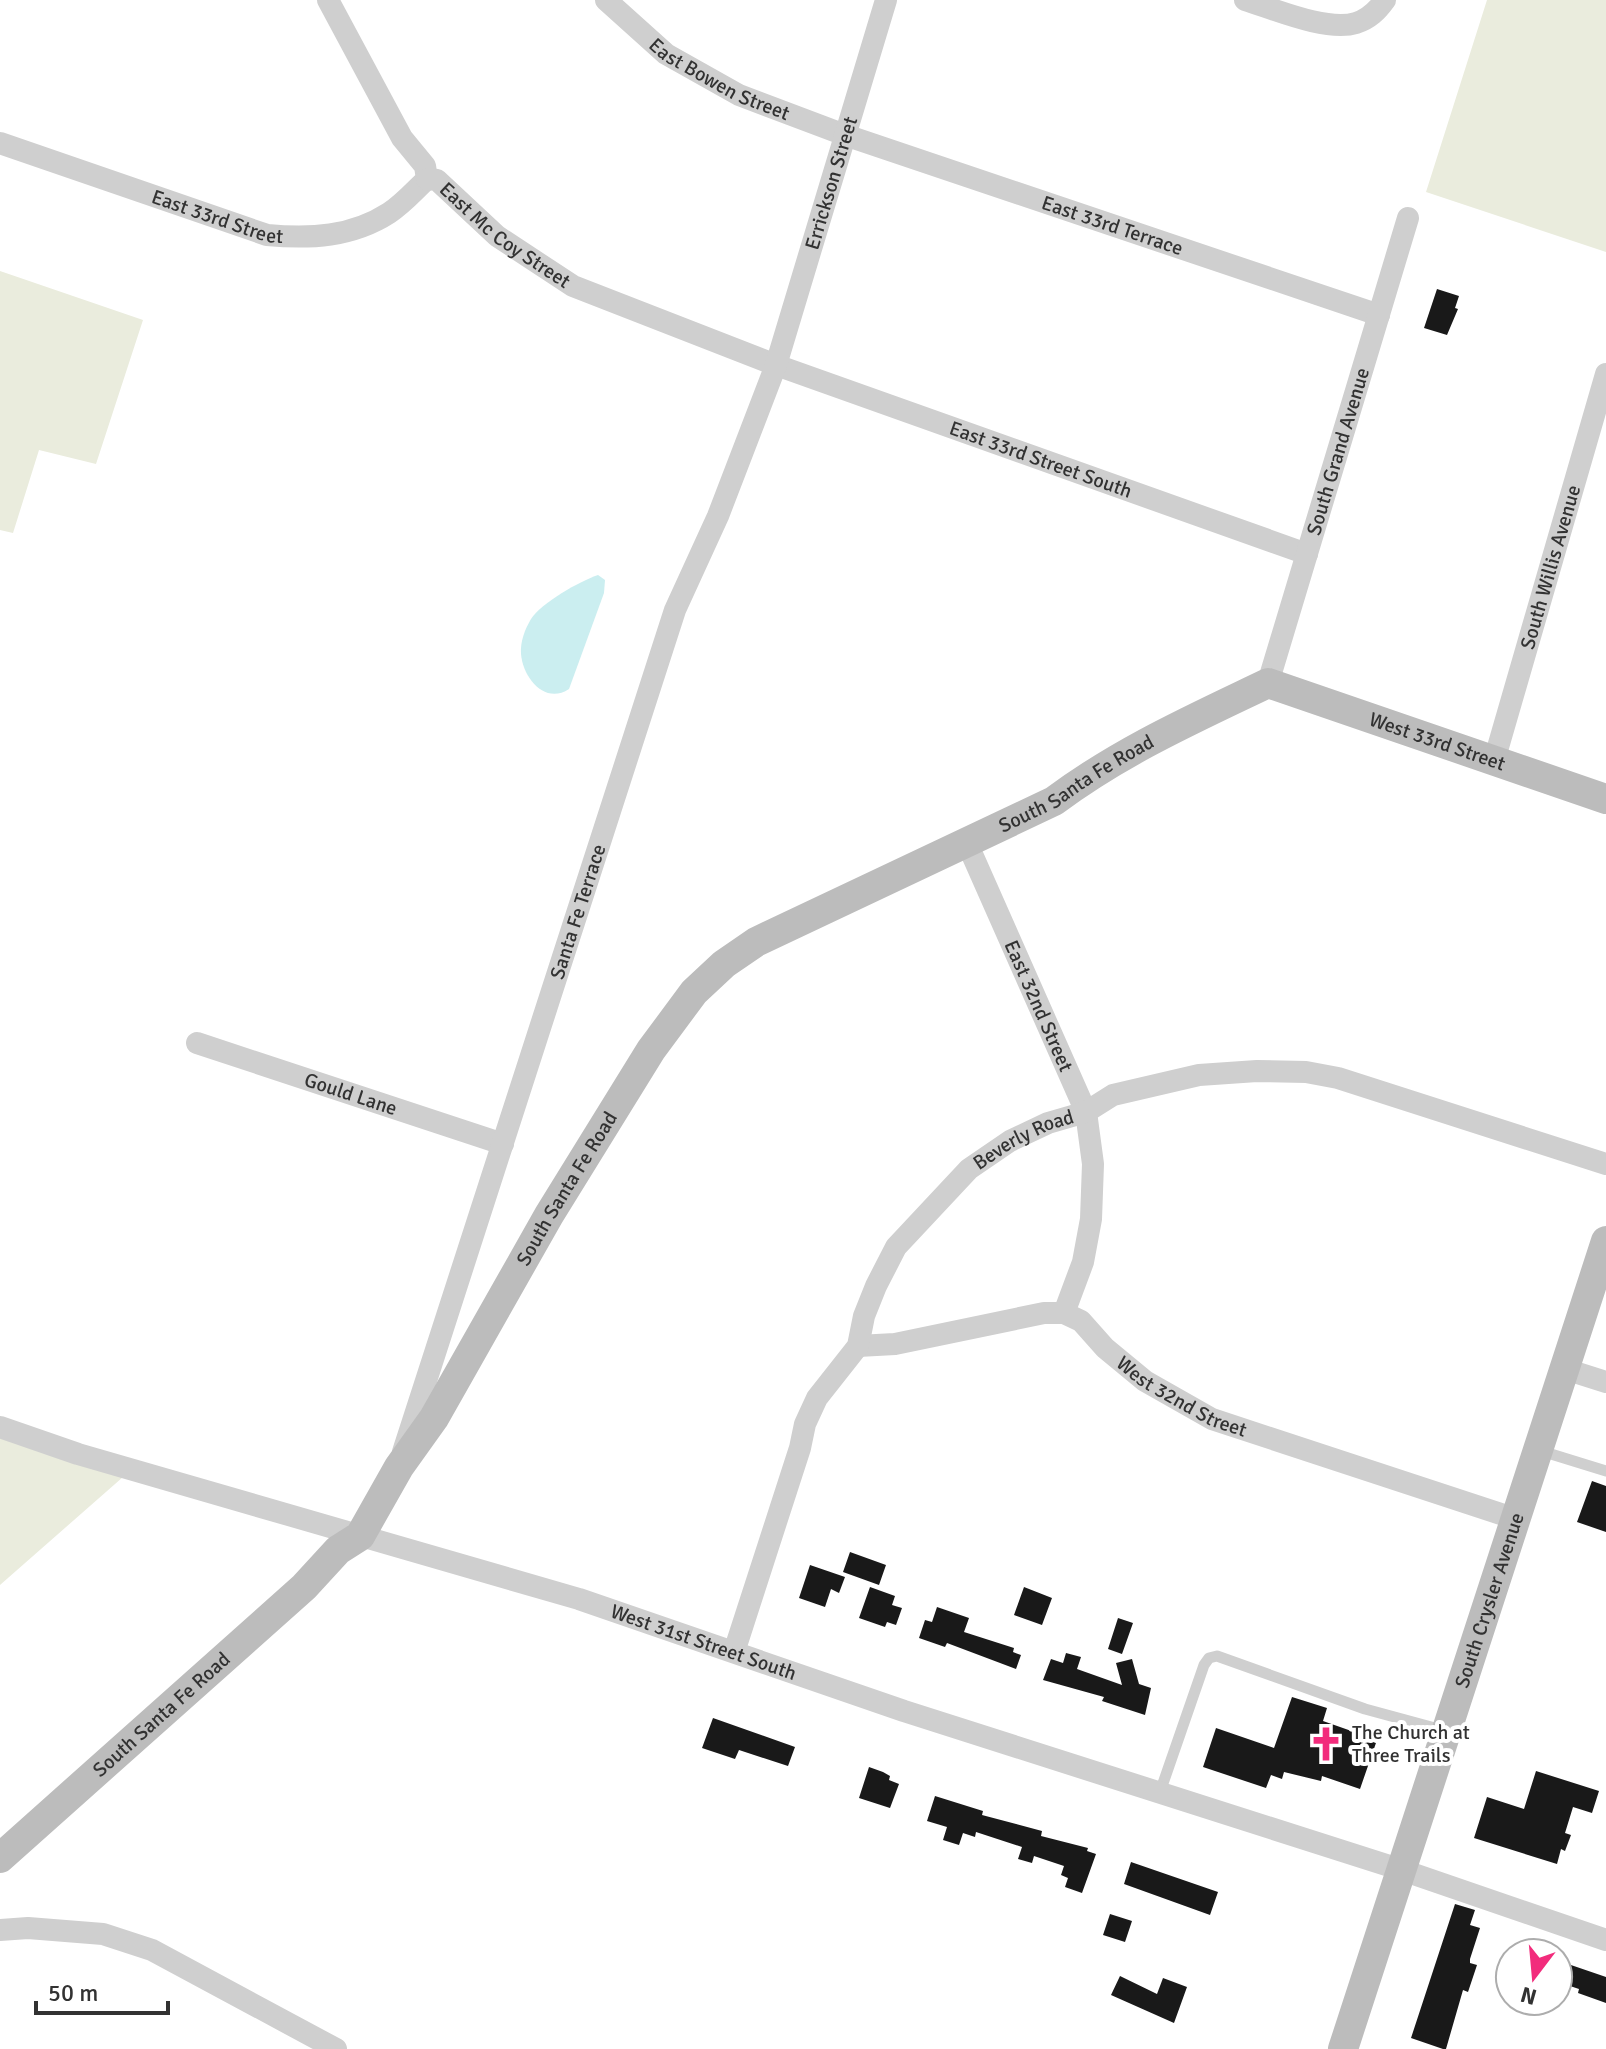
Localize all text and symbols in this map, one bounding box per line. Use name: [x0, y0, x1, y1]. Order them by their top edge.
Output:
street label: East Bowen Street: [644, 33, 793, 126]
street label: Errickson Street: [799, 114, 863, 253]
street label: East Mc Coy Street: [434, 177, 575, 294]
street label: East 33rd Street: [148, 184, 284, 249]
street label: East 33rd Terrace: [1038, 190, 1186, 261]
street label: South Grand Avenue: [1301, 365, 1375, 538]
street label: East 33rd Street South: [946, 416, 1135, 504]
street label: South Willis Avenue: [1515, 482, 1586, 652]
street label: West 33rd Street: [1366, 707, 1509, 777]
street label: South Santa Fe Road: [995, 729, 1158, 838]
street label: Santa Fe Terrace: [545, 841, 612, 982]
street label: East 32nd Street: [999, 936, 1079, 1076]
street label: Gould Lane: [301, 1067, 400, 1121]
street label: Beverly Road: [968, 1104, 1077, 1176]
street label: South Santa Fe Road: [511, 1107, 623, 1270]
street label: West 32nd Street: [1111, 1351, 1250, 1443]
street label: South Crysler Avenue: [1449, 1509, 1530, 1691]
street label: West 31st Street South: [607, 1599, 800, 1686]
street label: South Santa Fe Road: [88, 1647, 235, 1782]
place label: The Church at Three Trails: [1352, 1720, 1470, 1768]
church icon: The Church at Three Trails: [1307, 1725, 1345, 1763]
north arrow: [1494, 1937, 1574, 2017]
scale bar: [36, 1965, 168, 2015]
text: 50 m: [48, 1978, 98, 2008]
text: N: [1518, 1981, 1540, 2011]

